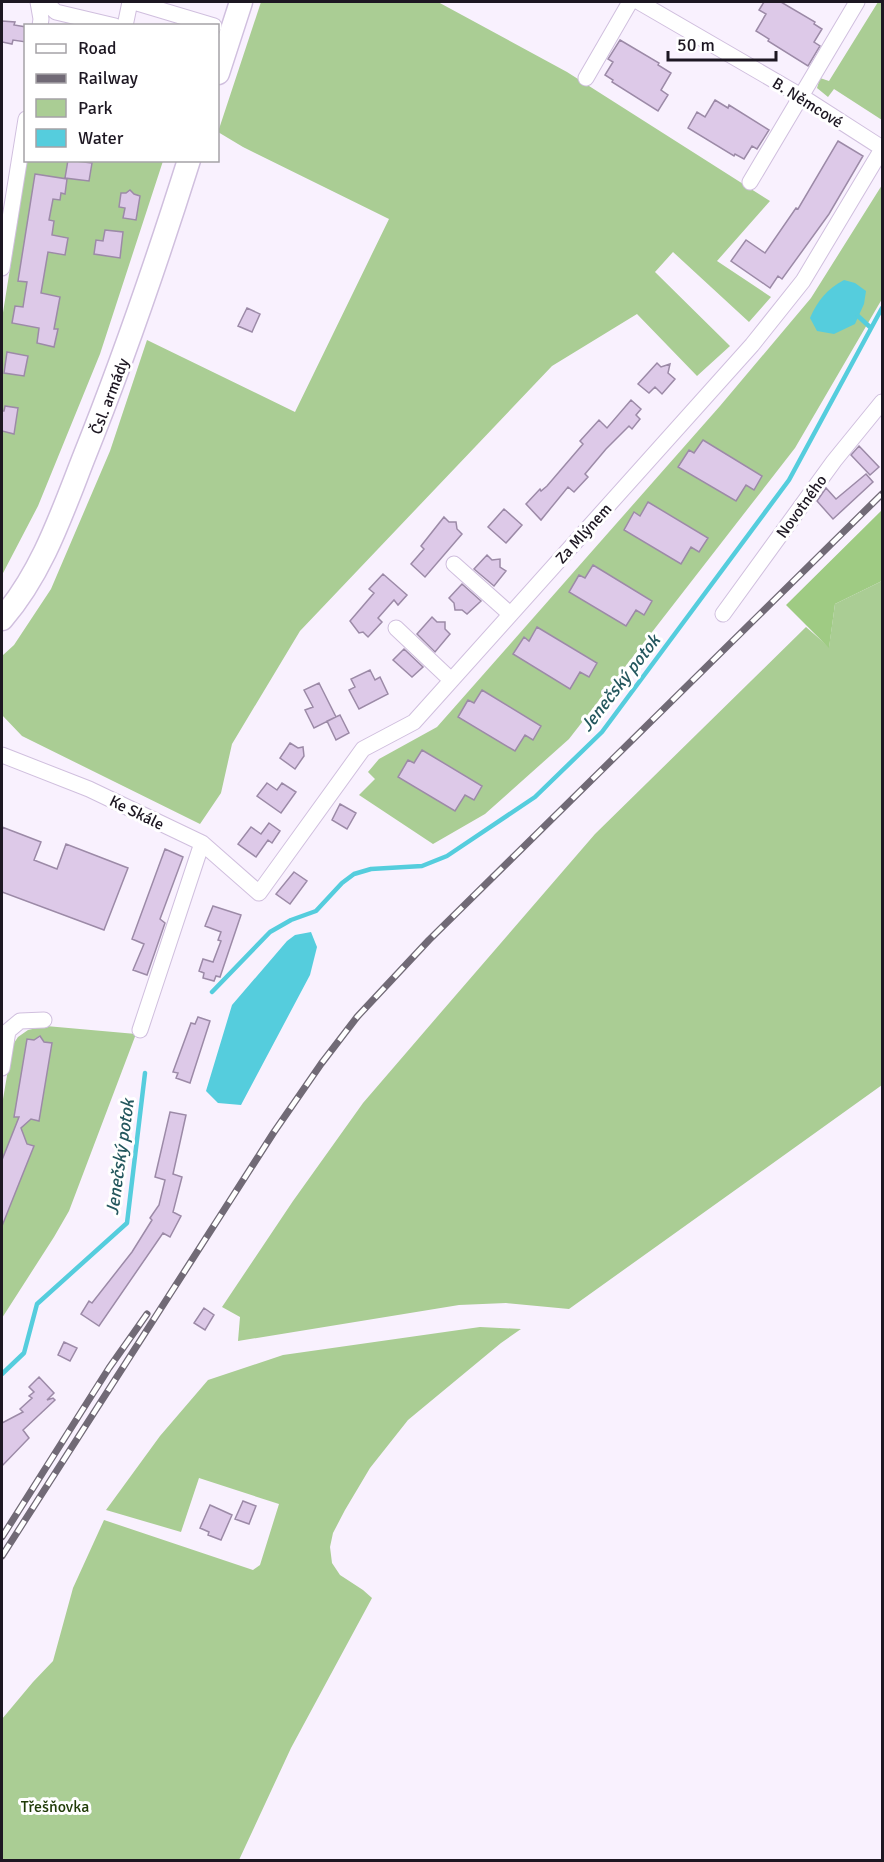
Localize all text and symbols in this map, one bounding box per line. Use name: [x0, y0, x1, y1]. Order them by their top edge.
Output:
legend: [24, 24, 219, 162]
scale bar: [668, 24, 776, 62]
text: 50 m: [677, 34, 715, 56]
text: Road: [78, 37, 117, 59]
text: Railway: [78, 67, 139, 89]
street label: B. Němcové: [768, 73, 847, 132]
text: Park: [78, 97, 113, 119]
text: Water: [78, 127, 124, 149]
street label: Čsl. armády: [86, 355, 134, 437]
street label: Novotného: [772, 471, 832, 542]
street label: Za Mlýnem: [551, 499, 616, 568]
water label: Jenečský potok: [575, 629, 666, 736]
street label: Ke Skále: [106, 791, 167, 835]
water label: Jenečský potok: [101, 1096, 139, 1216]
park label: Třešňovka: [21, 1797, 89, 1817]

